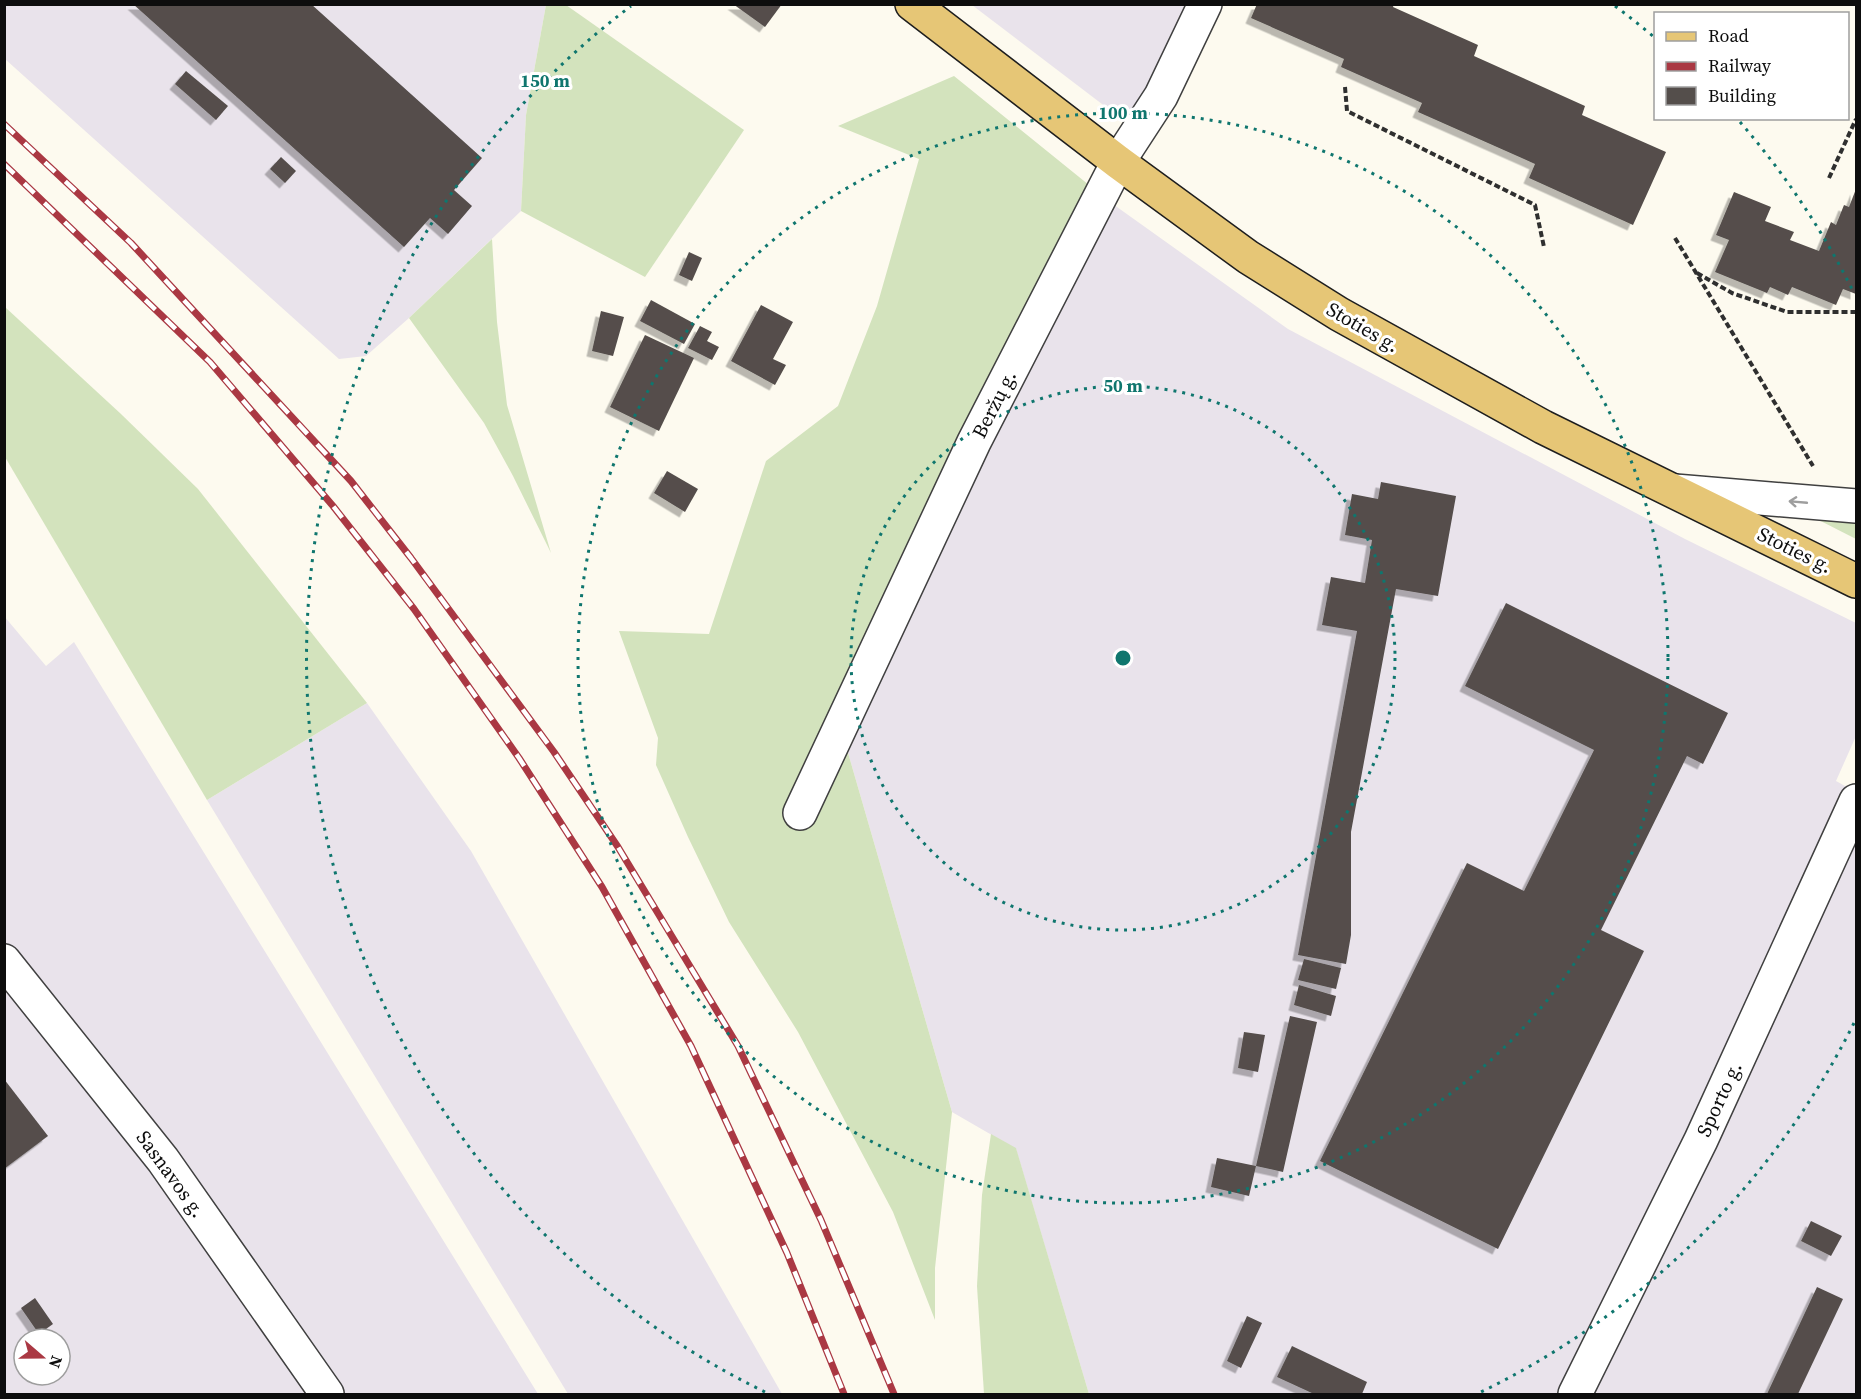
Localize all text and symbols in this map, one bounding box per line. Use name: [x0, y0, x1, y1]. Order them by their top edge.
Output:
legend: [1654, 12, 1849, 120]
text: Road: [1708, 23, 1749, 48]
text: Railway: [1708, 53, 1772, 78]
text: 150 m: [520, 68, 570, 93]
text: Building: [1708, 83, 1776, 108]
text: 100 m: [1098, 100, 1148, 125]
street label: Stoties g.: [1321, 295, 1405, 359]
street label: Beržų g.: [965, 365, 1023, 443]
text: 50 m: [1103, 373, 1143, 398]
one-way arrow: [1789, 496, 1809, 507]
street label: Stoties g.: [1753, 520, 1837, 580]
centre of rings: [1113, 648, 1133, 668]
street label: Sporto g.: [1689, 1057, 1749, 1141]
street label: Sasnavos g.: [130, 1125, 212, 1223]
north arrow: [12, 1327, 72, 1387]
text: N: [44, 1353, 68, 1372]

